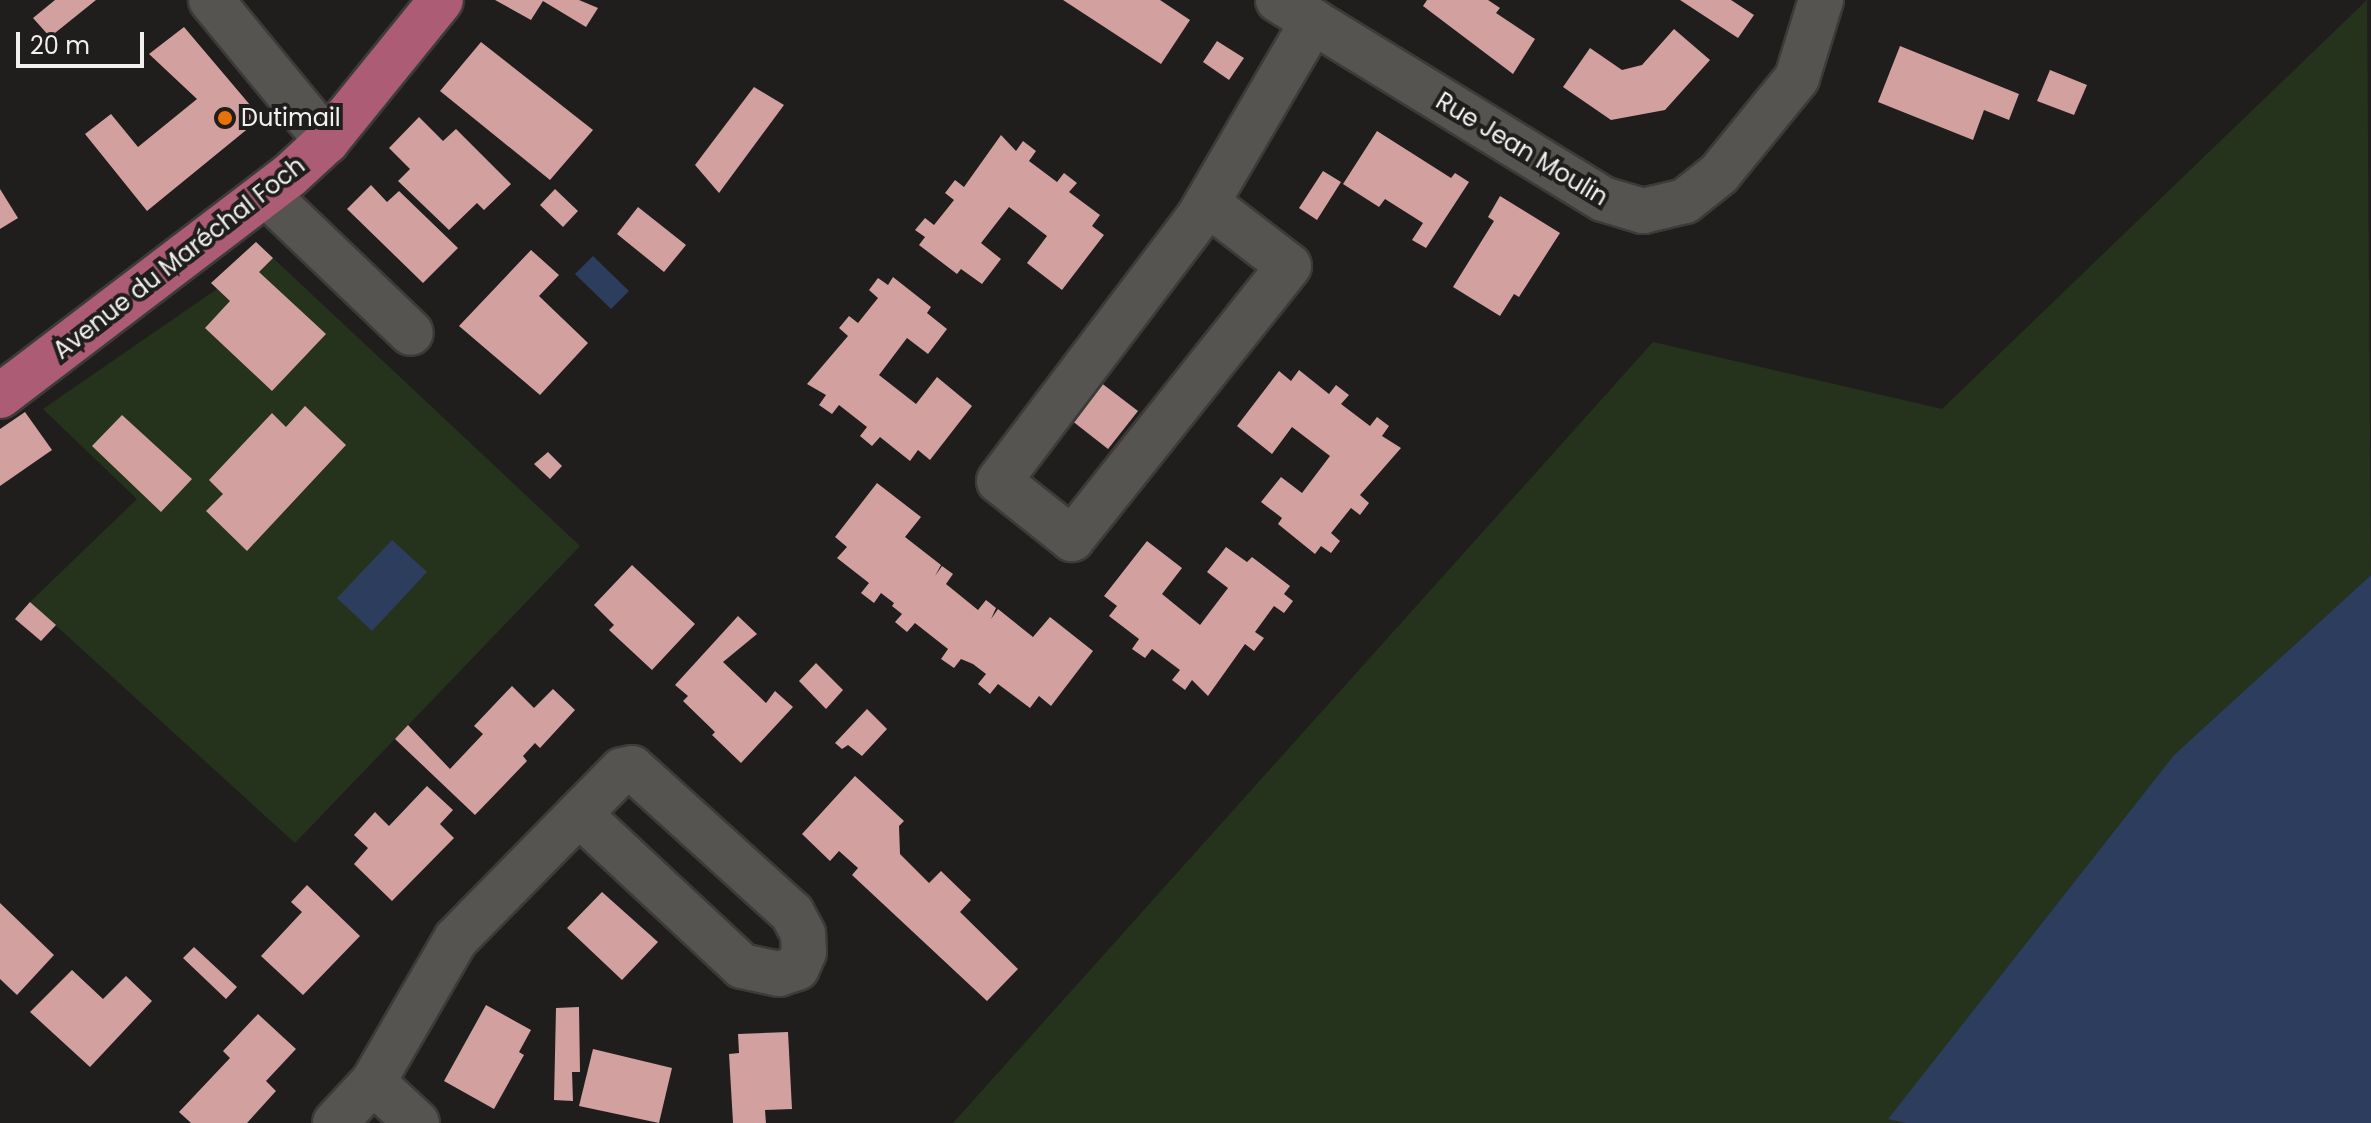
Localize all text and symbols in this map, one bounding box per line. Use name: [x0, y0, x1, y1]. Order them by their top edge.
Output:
scale bar: [20, 16, 148, 66]
text: 20 m: [30, 29, 90, 62]
street label: Rue Jean Moulin: [1431, 86, 1613, 212]
place label: Dutimail: [241, 104, 341, 132]
marker: Dutimail: [216, 109, 234, 127]
street label: Avenue du Maréchal Foch: [48, 151, 310, 365]

